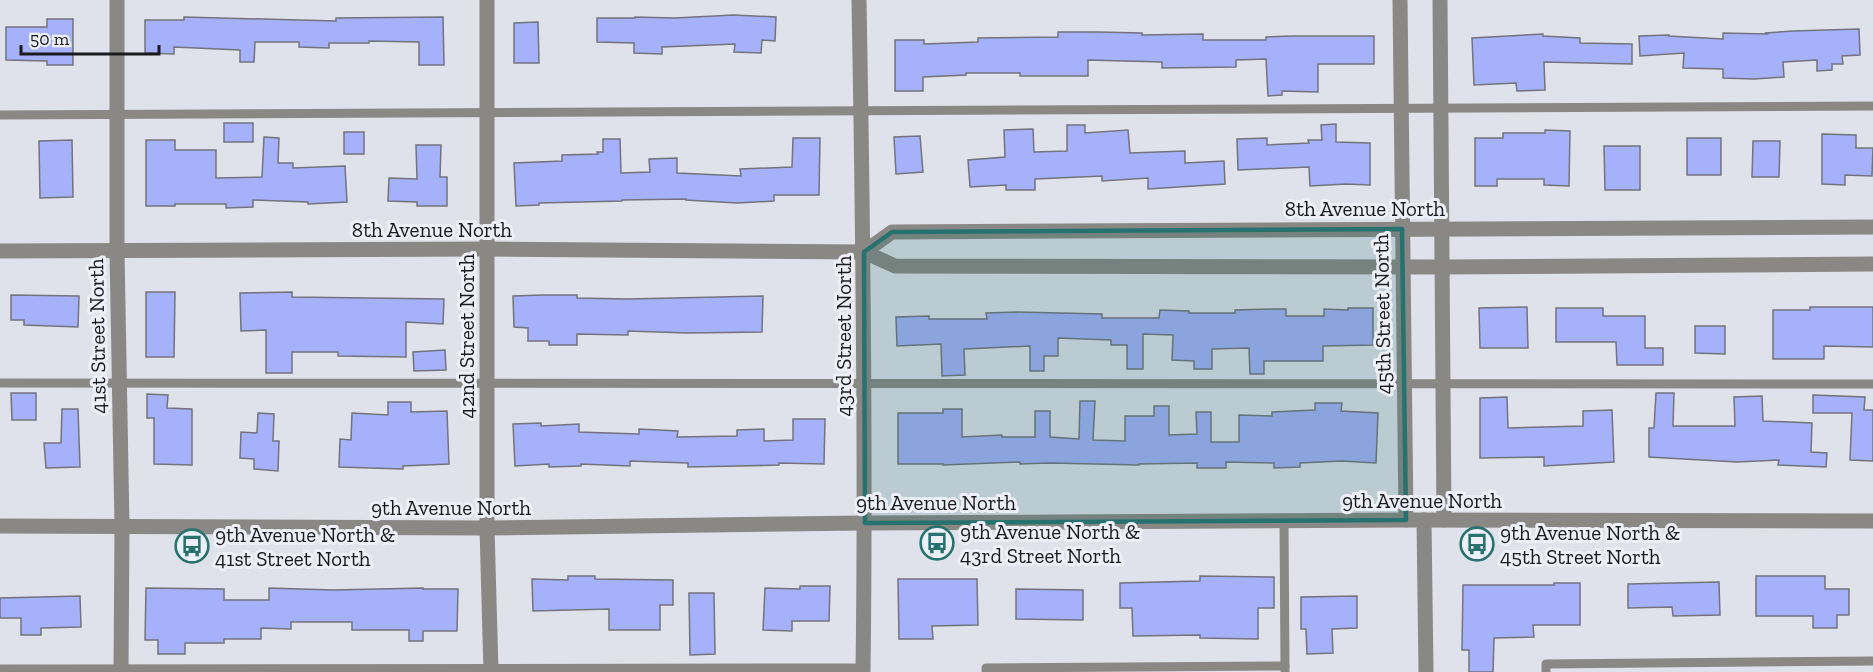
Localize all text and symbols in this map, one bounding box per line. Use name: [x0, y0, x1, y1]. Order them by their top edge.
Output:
scale bar: [21, 18, 159, 56]
text: 50 m: [30, 28, 70, 50]
street label: 8th Avenue North: [1285, 196, 1445, 221]
street label: 8th Avenue North: [352, 217, 512, 242]
street label: 45th Street North: [1368, 233, 1396, 394]
street label: 42nd Street North: [454, 253, 479, 418]
street label: 43rd Street North: [831, 255, 856, 417]
street label: 41st Street North: [83, 258, 111, 414]
street label: 9th Avenue North: [1342, 488, 1502, 513]
street label: 9th Avenue North: [856, 490, 1016, 515]
street label: 9th Avenue North: [371, 495, 531, 520]
place label: 9th Avenue North & 43rd Street North: [960, 519, 1140, 568]
place label: 9th Avenue North & 45th Street North: [1500, 520, 1680, 569]
place label: 9th Avenue North & 41st Street North: [215, 522, 395, 571]
bus stop icon: 9th Avenue North & 43rd Street North: [919, 525, 955, 561]
bus stop icon: 9th Avenue North & 45th Street North: [1459, 526, 1495, 562]
bus stop icon: 9th Avenue North & 41st Street North: [174, 528, 210, 564]

